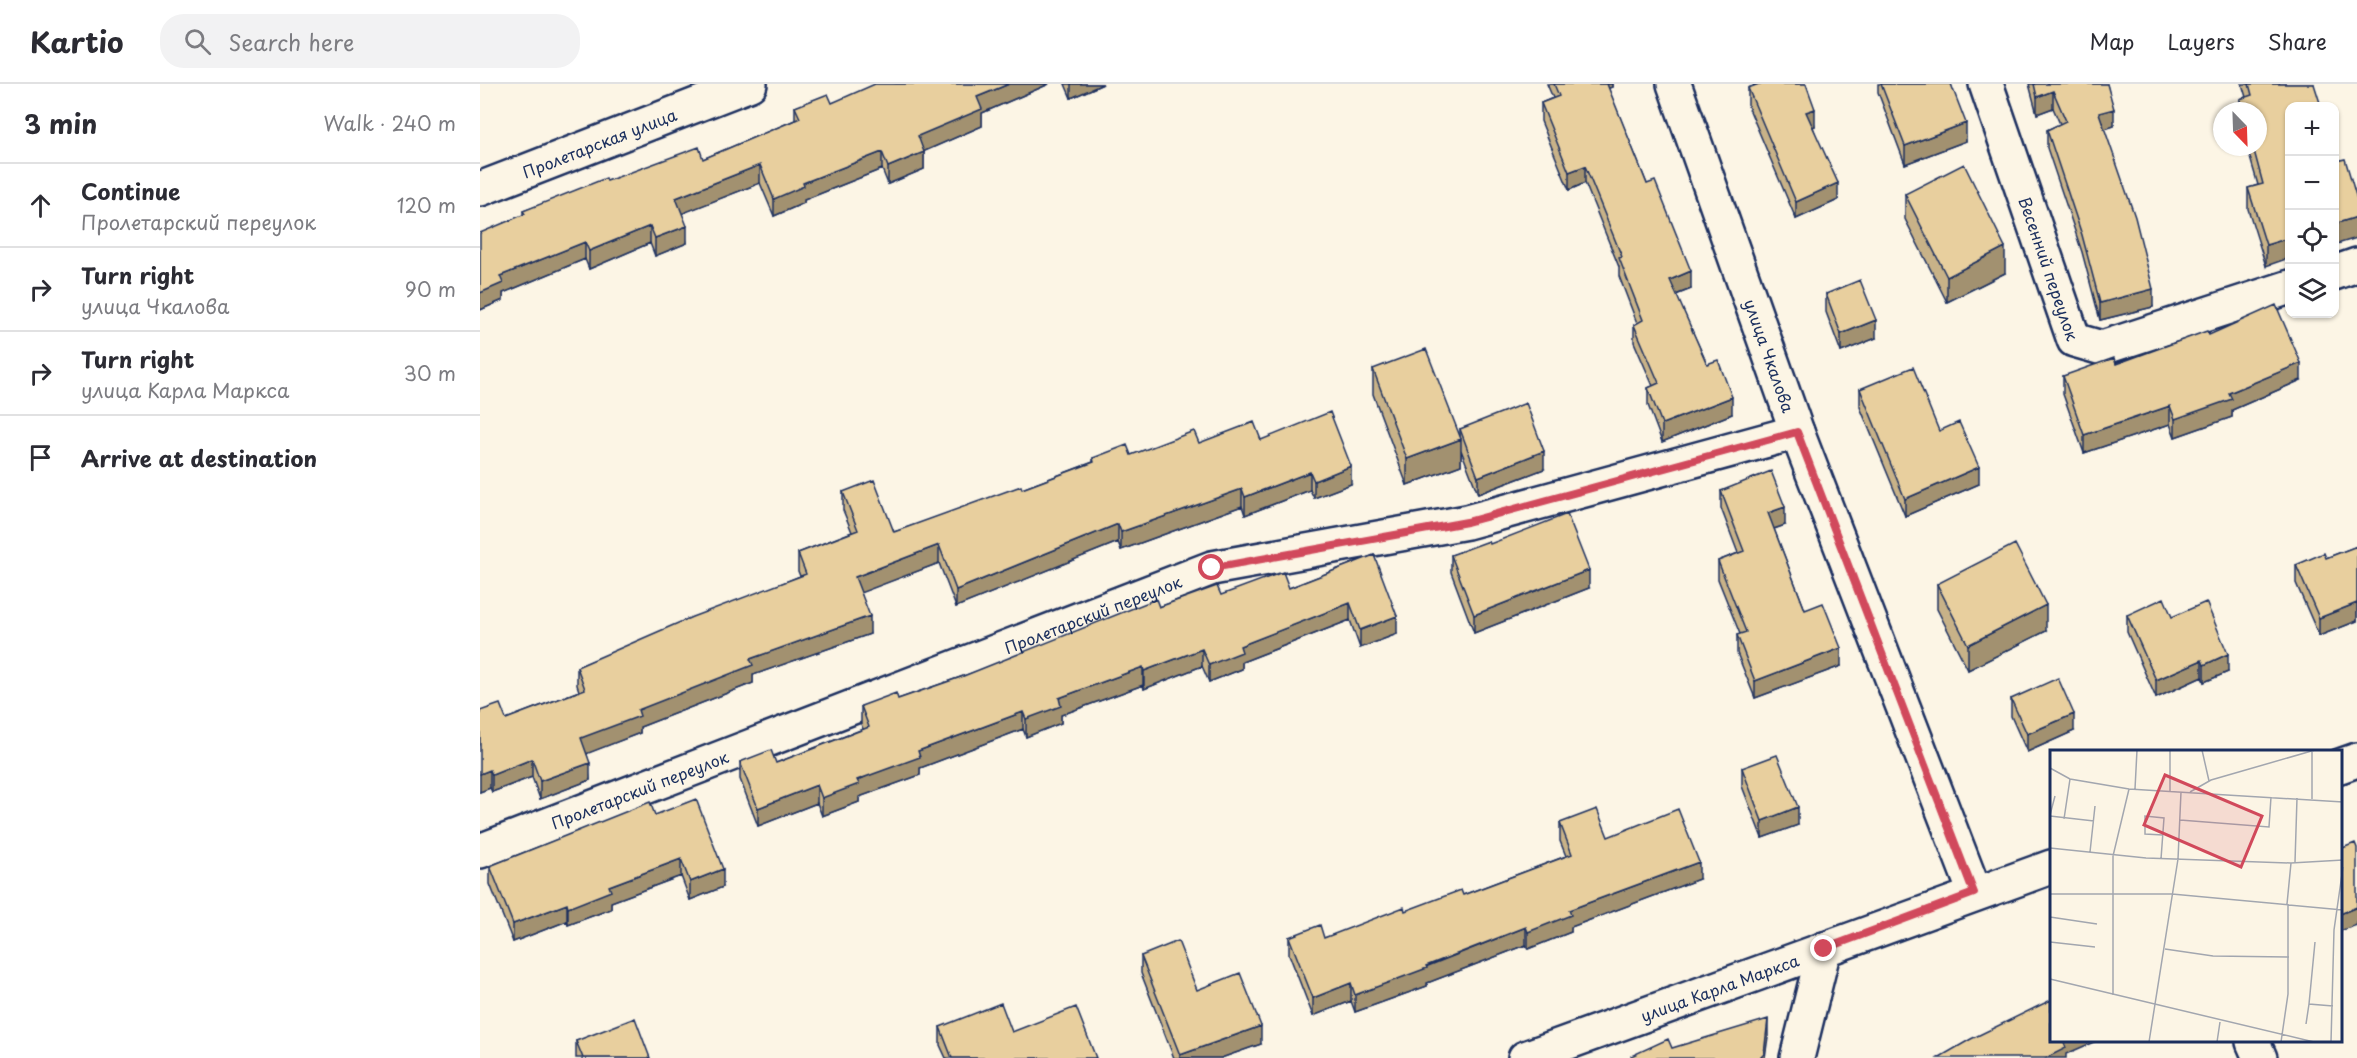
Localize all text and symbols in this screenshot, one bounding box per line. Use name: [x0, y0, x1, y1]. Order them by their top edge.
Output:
search box: [160, 14, 580, 68]
text: Kartio: [30, 20, 124, 63]
icon: search: [181, 25, 214, 58]
text: Search here: [229, 25, 354, 58]
text: Map: [2090, 25, 2134, 57]
text: Layers: [2167, 25, 2235, 57]
text: Share: [2268, 25, 2327, 57]
street label: Пролетарская улица: [519, 102, 680, 183]
north arrow: [2213, 102, 2267, 156]
map controls: [2285, 102, 2339, 318]
button: +: [2285, 102, 2339, 156]
text: 3 min: [24, 104, 97, 143]
text: Walk · 240 m: [323, 108, 456, 138]
button: −: [2285, 156, 2339, 210]
text: Continue: [81, 174, 180, 207]
icon: ahead: [24, 189, 57, 222]
text: 120 m: [397, 190, 456, 220]
street label: Весенний переулок: [2014, 193, 2085, 344]
text: Пролетарский переулок: [81, 207, 316, 237]
button: locate: [2285, 210, 2339, 264]
text: Turn right: [81, 258, 194, 291]
button: layers: [2285, 264, 2339, 318]
icon: right: [24, 273, 57, 306]
text: 90 m: [405, 274, 456, 304]
text: улица Чкалова: [81, 291, 229, 321]
street label: улица Чкалова: [1739, 296, 1801, 416]
text: Turn right: [81, 342, 194, 375]
icon: right: [24, 357, 57, 390]
text: 30 m: [403, 358, 456, 388]
text: улица Карла Маркса: [81, 375, 289, 405]
icon: arrive: [24, 441, 57, 474]
text: Arrive at destination: [81, 441, 317, 474]
route start: [1198, 554, 1224, 580]
street label: Пролетарский переулок: [1001, 569, 1185, 659]
street label: Пролетарский переулок: [547, 744, 732, 834]
inset map: [2050, 750, 2342, 1043]
route end: [1810, 935, 1836, 961]
street label: улица Карла Маркса: [1637, 948, 1802, 1027]

